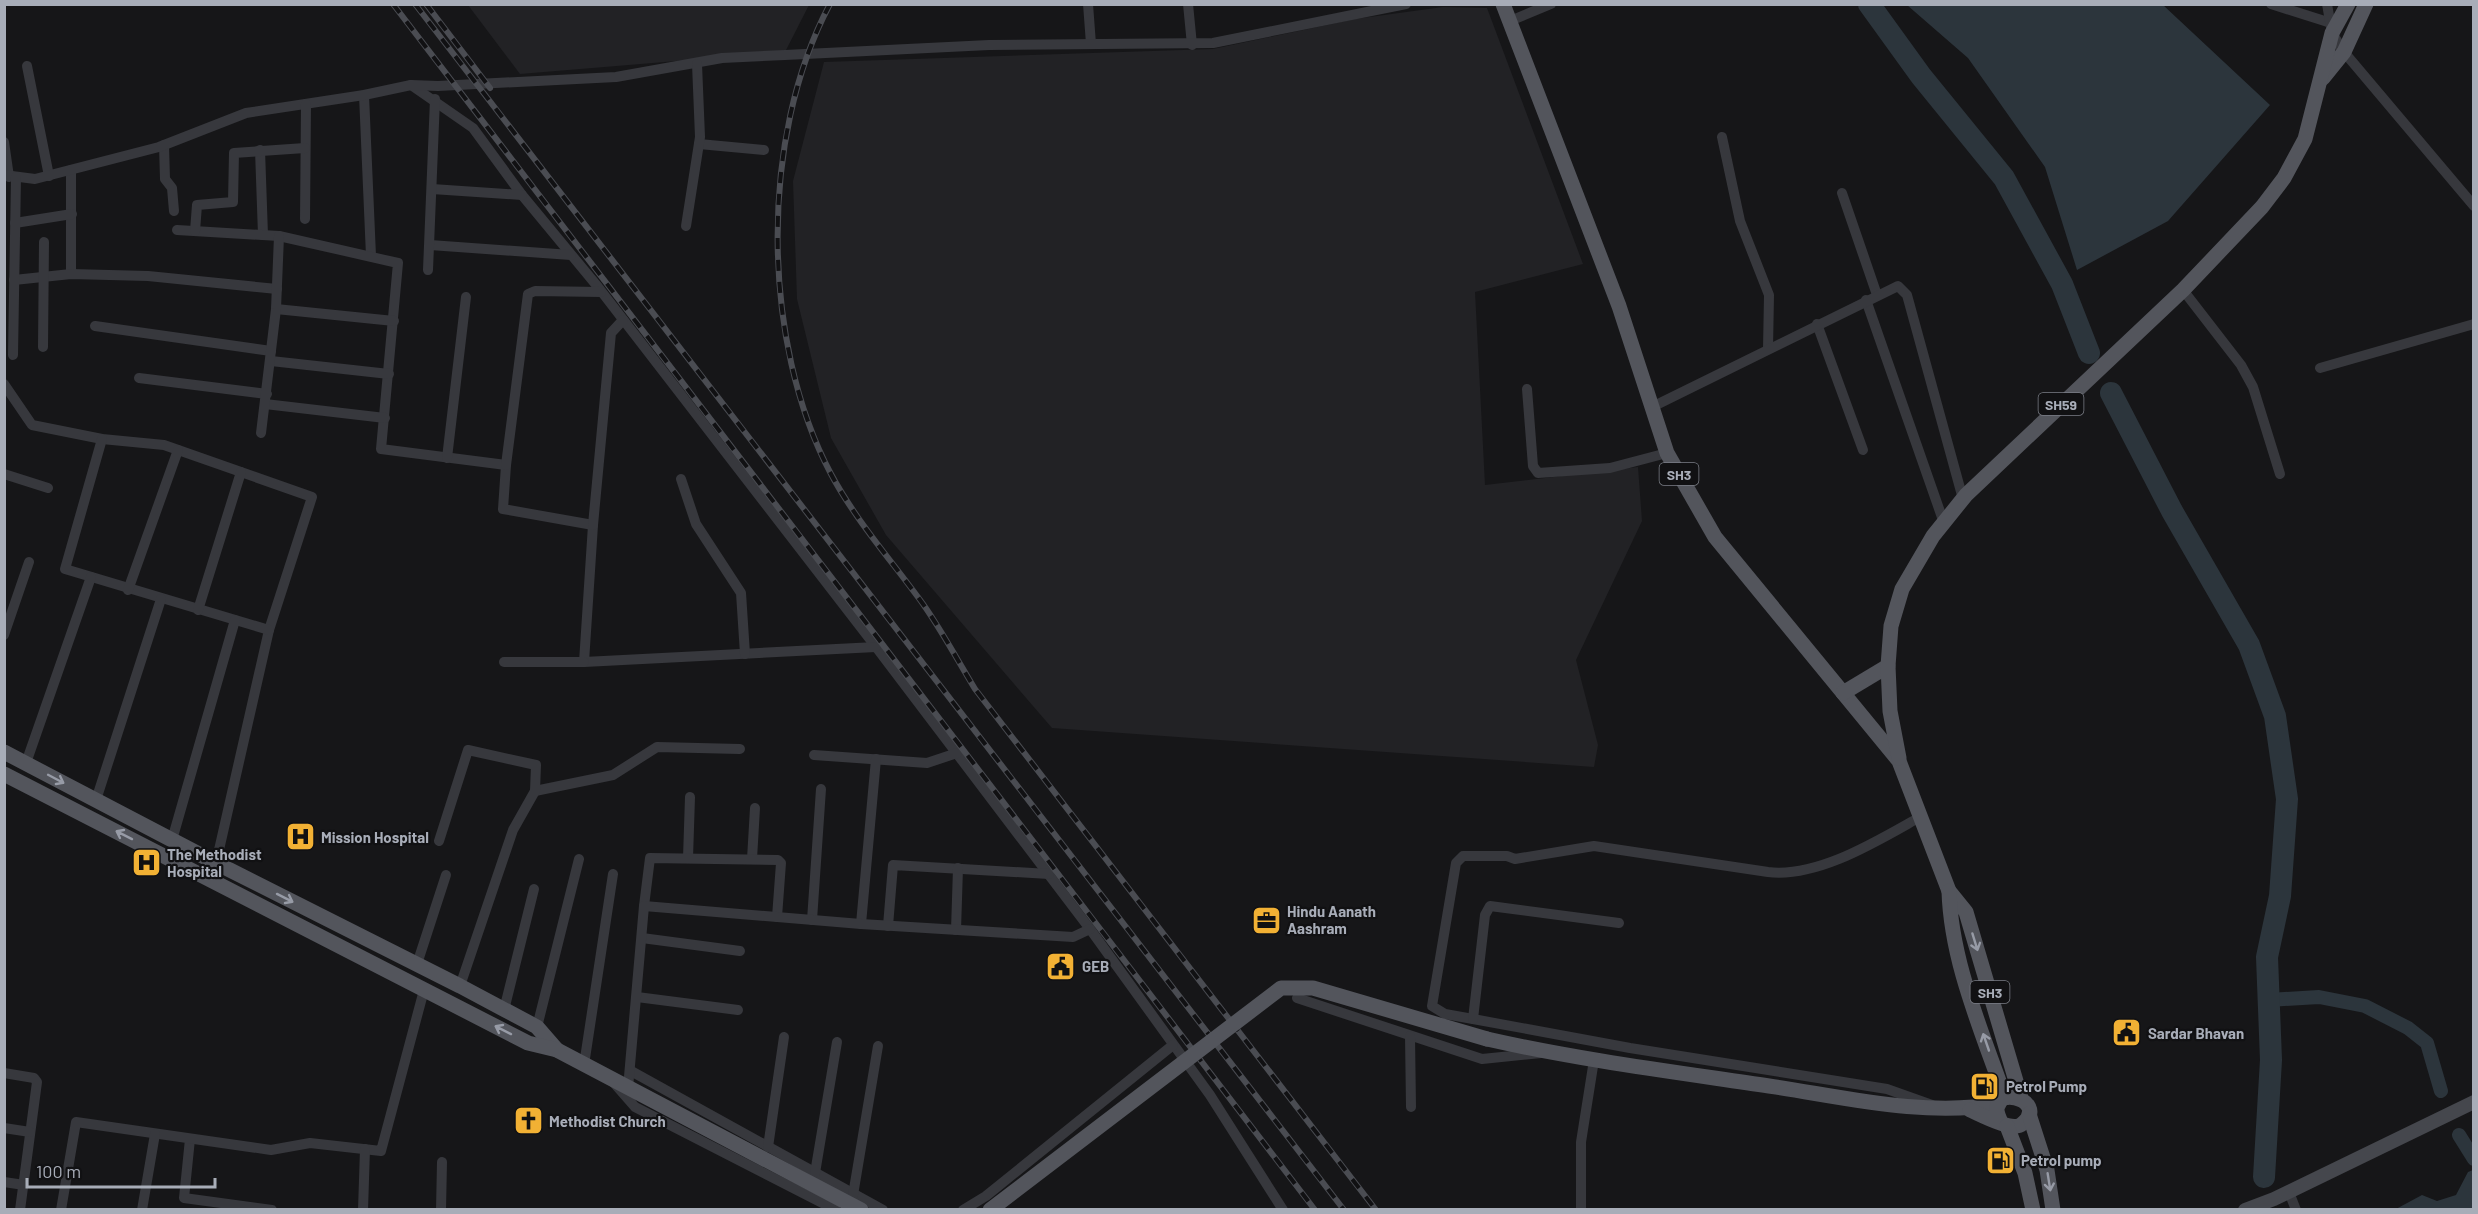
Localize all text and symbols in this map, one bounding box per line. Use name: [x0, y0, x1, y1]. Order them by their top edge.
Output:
road number: SH59: [2038, 393, 2084, 415]
road number: SH3: [1660, 463, 1698, 485]
one-way arrow: [47, 774, 65, 785]
hospital icon: Mission Hospital: [284, 821, 316, 853]
place label: Mission Hospital: [321, 828, 429, 846]
one-way arrow: [115, 829, 133, 841]
place label: The Methodist Hospital: [167, 845, 262, 880]
hospital icon: The Methodist Hospital: [130, 847, 162, 879]
one-way arrow: [276, 893, 294, 904]
place label: Hindu Aanath Aashram: [1287, 902, 1376, 937]
office icon: Hindu Aanath Aashram: [1250, 904, 1282, 936]
one-way arrow: [1970, 932, 1981, 951]
public building icon: GEB: [1045, 950, 1077, 982]
place label: GEB: [1082, 957, 1109, 975]
road number: SH3: [1970, 981, 2010, 1003]
public building icon: Sardar Bhavan: [2111, 1017, 2143, 1049]
one-way arrow: [495, 1024, 512, 1036]
place label: Sardar Bhavan: [2148, 1024, 2244, 1042]
one-way arrow: [1980, 1033, 1991, 1052]
fuel station icon: Petrol Pump: [1969, 1070, 2001, 1102]
place label: Petrol Pump: [2006, 1077, 2087, 1095]
church icon: Methodist Church: [512, 1105, 544, 1137]
place label: Methodist Church: [549, 1112, 666, 1130]
fuel station icon: Petrol pump: [1984, 1144, 2016, 1176]
scale bar: [27, 1151, 214, 1189]
place label: Petrol pump: [2021, 1151, 2102, 1169]
text: 100 m: [36, 1160, 81, 1182]
one-way arrow: [2044, 1171, 2055, 1191]

